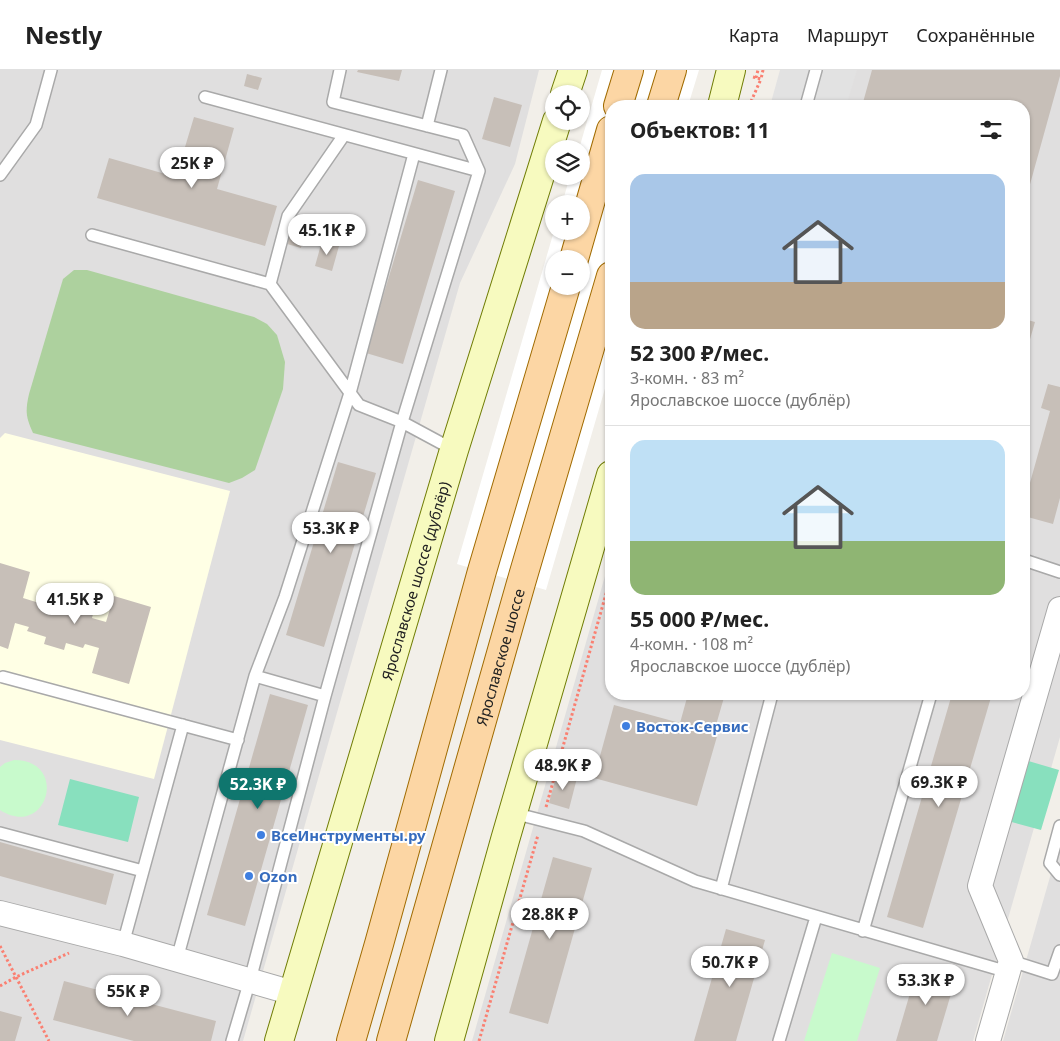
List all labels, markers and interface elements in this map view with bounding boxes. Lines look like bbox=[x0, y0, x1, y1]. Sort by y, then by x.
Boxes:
text: Nestly bbox=[25, 18, 102, 51]
text: Карта bbox=[729, 23, 779, 47]
text: Маршрут bbox=[807, 23, 888, 47]
text: Сохранённые bbox=[916, 23, 1035, 47]
map controls bbox=[545, 85, 590, 295]
button: locate bbox=[545, 85, 590, 130]
text: Объектов: 11 bbox=[630, 116, 770, 144]
icon: filters bbox=[977, 116, 1005, 144]
button: layers bbox=[545, 140, 590, 185]
pin: 25K ₽ bbox=[157, 146, 227, 189]
text: 25K ₽ bbox=[171, 152, 213, 174]
button: + bbox=[545, 195, 590, 240]
icon: home bbox=[773, 207, 863, 297]
pin: 45.1K ₽ bbox=[281, 214, 373, 256]
text: 45.1K ₽ bbox=[299, 219, 355, 241]
button: − bbox=[545, 250, 590, 295]
text: 52 300 ₽/мес. bbox=[630, 339, 769, 367]
text: 3-комн. · 83 m² bbox=[630, 367, 744, 389]
text: Ярославское шоссе (дублёр) bbox=[630, 389, 850, 411]
icon: home bbox=[773, 472, 863, 562]
street label: Ярославское шоссе (дублёр) bbox=[376, 479, 454, 683]
pin: 53.3K ₽ bbox=[285, 512, 377, 554]
text: 53.3K ₽ bbox=[303, 517, 359, 539]
pin: 41.5K ₽ bbox=[29, 582, 121, 625]
street label: Ярославское шоссе bbox=[471, 586, 529, 728]
text: 41.5K ₽ bbox=[47, 588, 103, 610]
text: 55 000 ₽/мес. bbox=[630, 605, 769, 633]
text: 4-комн. · 108 m² bbox=[630, 633, 753, 655]
text: Ярославское шоссе (дублёр) bbox=[630, 655, 850, 677]
place label: Восток-Сервис bbox=[636, 716, 749, 736]
marker: Восток-Сервис bbox=[620, 720, 632, 732]
pin: 48.9K ₽ bbox=[517, 748, 609, 791]
text: 48.9K ₽ bbox=[535, 754, 591, 776]
pin: 69.3K ₽ bbox=[893, 766, 985, 808]
pin: 52.3K ₽ bbox=[212, 768, 304, 810]
text: 69.3K ₽ bbox=[911, 771, 967, 793]
text: 52.3K ₽ bbox=[230, 773, 286, 795]
place label: ВсеИнструменты.ру bbox=[271, 825, 426, 845]
marker: ВсеИнструменты.ру bbox=[255, 829, 267, 841]
place label: Ozon bbox=[259, 866, 297, 886]
marker: Ozon bbox=[243, 870, 255, 882]
pin: 28.8K ₽ bbox=[504, 898, 596, 940]
text: 28.8K ₽ bbox=[522, 903, 578, 925]
pin: 50.7K ₽ bbox=[684, 946, 776, 988]
text: 50.7K ₽ bbox=[702, 951, 758, 973]
pin: 53.3K ₽ bbox=[880, 964, 972, 1006]
text: 53.3K ₽ bbox=[898, 969, 954, 991]
pin: 55K ₽ bbox=[93, 974, 163, 1017]
text: 55K ₽ bbox=[107, 980, 149, 1002]

